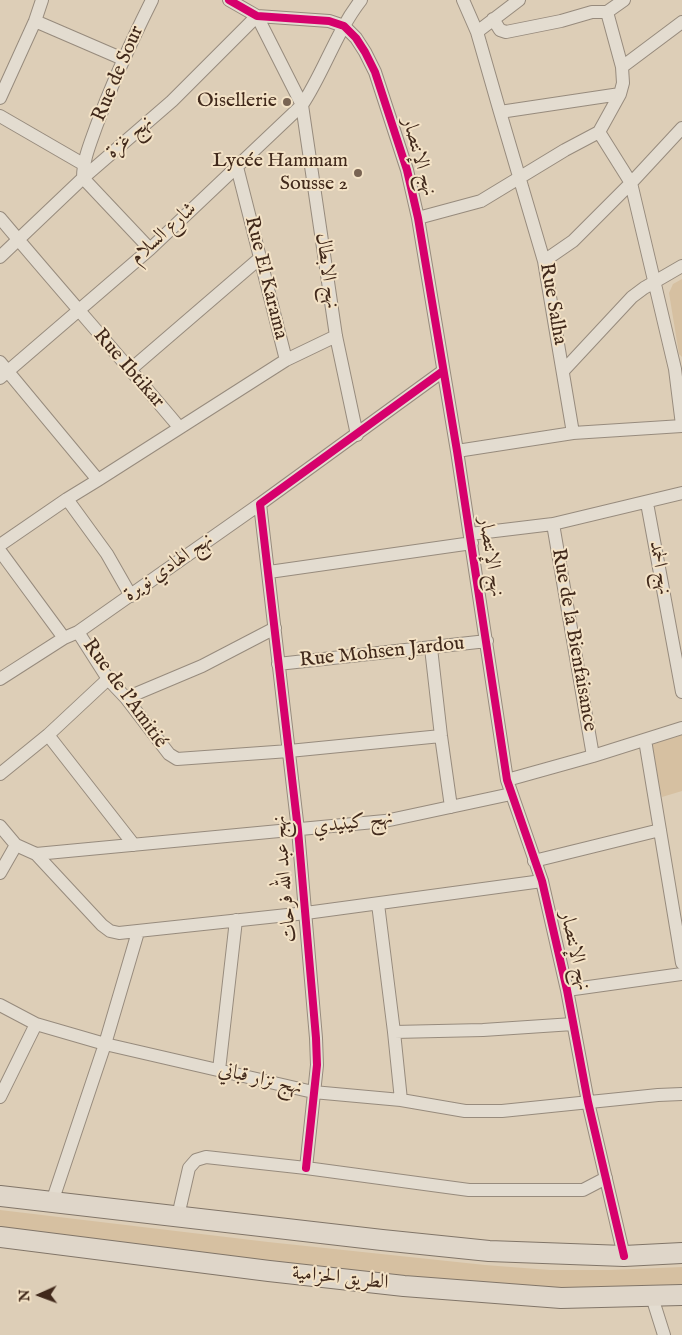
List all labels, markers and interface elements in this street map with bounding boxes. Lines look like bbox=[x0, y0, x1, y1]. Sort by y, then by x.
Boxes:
street label: Rue de Sour bbox=[88, 22, 150, 126]
place label: Oisellerie bbox=[197, 90, 277, 114]
marker: Oisellerie bbox=[281, 96, 293, 108]
street label: نهج غزة bbox=[102, 111, 158, 165]
street label: نهج الإنتصار bbox=[395, 115, 441, 199]
place label: Lycée Hammam Sousse 2 bbox=[212, 150, 348, 197]
marker: Lycée Hammam Sousse 2 bbox=[352, 167, 364, 179]
street label: شارع السلام bbox=[126, 198, 202, 270]
street label: Rue El Karama bbox=[238, 214, 292, 342]
street label: نهج الابطال bbox=[309, 231, 343, 311]
street label: Rue Salha bbox=[533, 261, 571, 347]
street label: Rue Ibtikar bbox=[87, 324, 169, 414]
street label: نهج الإنتصار bbox=[472, 515, 508, 599]
street label: نهج الهادي نويرة bbox=[120, 528, 218, 608]
street label: نهج الحمد bbox=[642, 539, 676, 597]
street label: Rue de la Bienfaisance bbox=[545, 547, 601, 733]
street label: Rue Mohsen Jardou bbox=[298, 632, 466, 674]
street label: Rue de l'Amitié bbox=[76, 635, 172, 753]
street label: نهج كينيدي bbox=[312, 807, 394, 841]
street label: نهج عبد الله فرحات bbox=[268, 814, 304, 944]
street label: نهج الإنتصار bbox=[553, 909, 595, 993]
street label: نهج نزار قباني bbox=[216, 1059, 304, 1101]
street label: الطريق الحزامية bbox=[291, 1262, 389, 1296]
north arrow bbox=[15, 1270, 65, 1320]
text: N bbox=[16, 1289, 34, 1302]

